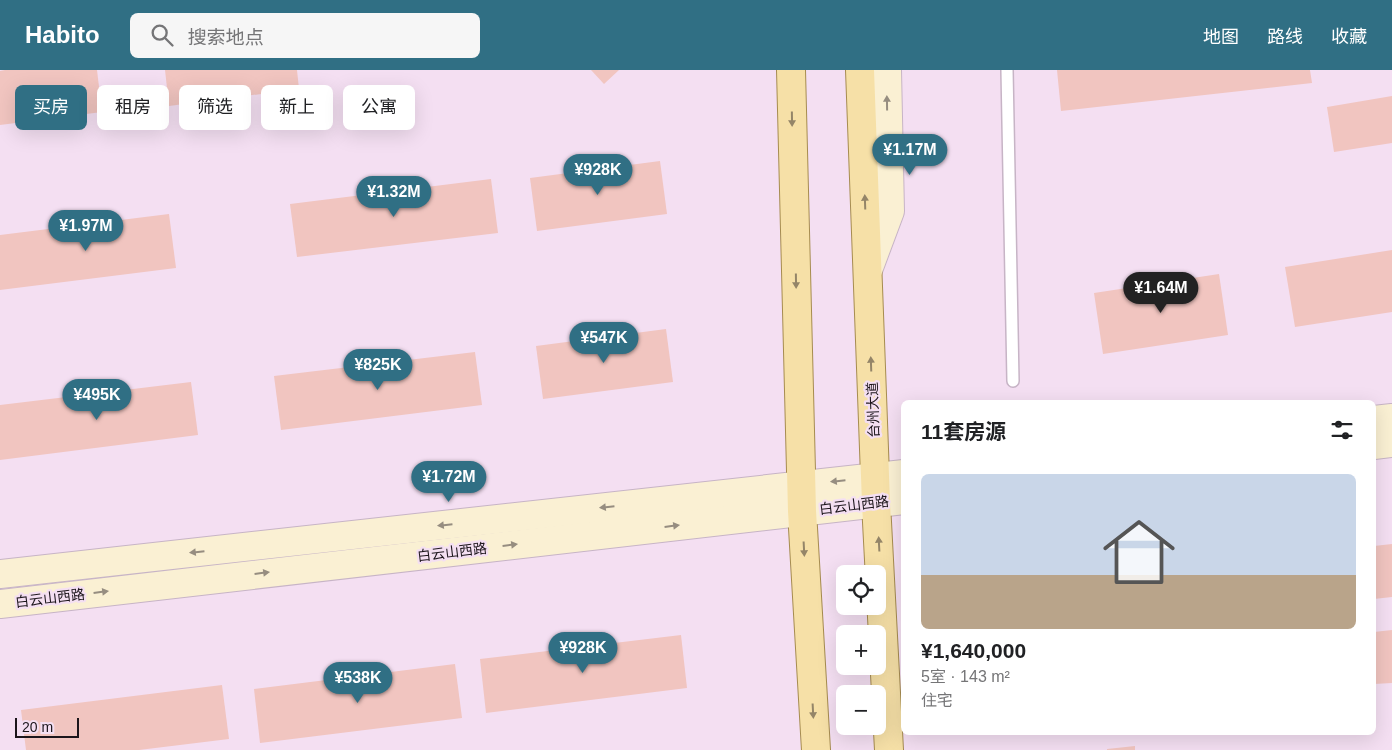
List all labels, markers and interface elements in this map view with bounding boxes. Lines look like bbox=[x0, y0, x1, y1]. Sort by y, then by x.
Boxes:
search box bbox=[130, 13, 480, 58]
text: Habito bbox=[25, 21, 100, 48]
icon: search bbox=[148, 21, 176, 49]
text: 搜索地点 bbox=[188, 27, 264, 48]
text: 地图 bbox=[1203, 27, 1239, 47]
text: 路线 bbox=[1267, 27, 1303, 47]
text: 收藏 bbox=[1331, 27, 1367, 47]
chip: 买房 bbox=[15, 85, 87, 130]
chip: 租房 bbox=[97, 85, 169, 130]
chip: 筛选 bbox=[179, 85, 251, 130]
chip: 新上 bbox=[261, 85, 333, 130]
chip: 公寓 bbox=[343, 85, 415, 130]
one-way arrow bbox=[883, 95, 891, 111]
one-way arrow bbox=[789, 111, 797, 127]
pin: ¥1.17M bbox=[869, 134, 951, 176]
text: ¥1.17M bbox=[883, 141, 937, 158]
pin: ¥928K bbox=[563, 154, 633, 196]
text: ¥928K bbox=[574, 161, 622, 178]
pin: ¥1.32M bbox=[353, 176, 435, 218]
text: ¥1.32M bbox=[367, 183, 421, 200]
one-way arrow bbox=[861, 194, 869, 210]
pin: ¥1.97M bbox=[45, 210, 127, 252]
text: ¥1.97M bbox=[59, 217, 113, 234]
pin: ¥1.64M bbox=[1120, 272, 1202, 314]
one-way arrow bbox=[793, 273, 801, 289]
text: ¥1.64M bbox=[1134, 279, 1188, 296]
pin: ¥547K bbox=[569, 322, 639, 364]
text: ¥547K bbox=[580, 329, 628, 346]
pin: ¥825K bbox=[343, 348, 413, 391]
text: ¥825K bbox=[354, 356, 402, 373]
one-way arrow bbox=[867, 356, 875, 372]
pin: ¥495K bbox=[62, 378, 132, 421]
street label: 台州大道 bbox=[864, 382, 882, 438]
text: ¥495K bbox=[73, 386, 121, 403]
icon: filters bbox=[1328, 416, 1356, 444]
text: 11套房源 bbox=[921, 420, 1006, 443]
pin: ¥1.72M bbox=[408, 460, 490, 503]
text: ¥1.72M bbox=[422, 468, 476, 485]
one-way arrow bbox=[830, 478, 846, 486]
street label: 白云山西路 bbox=[818, 493, 890, 517]
one-way arrow bbox=[598, 503, 614, 511]
icon: home bbox=[1094, 507, 1184, 597]
one-way arrow bbox=[437, 521, 453, 529]
one-way arrow bbox=[664, 522, 680, 530]
one-way arrow bbox=[874, 536, 882, 552]
street label: 白云山西路 bbox=[416, 540, 488, 564]
one-way arrow bbox=[503, 541, 519, 549]
one-way arrow bbox=[800, 541, 808, 557]
one-way arrow bbox=[188, 548, 204, 556]
map controls bbox=[836, 565, 886, 735]
button: locate bbox=[836, 565, 886, 615]
one-way arrow bbox=[254, 569, 270, 577]
street label: 白云山西路 bbox=[14, 586, 86, 610]
one-way arrow bbox=[93, 588, 109, 596]
button: + bbox=[836, 625, 886, 675]
pin: ¥928K bbox=[548, 632, 618, 674]
text: ¥928K bbox=[559, 639, 607, 656]
text: ¥1,640,000 bbox=[921, 639, 1026, 662]
pin: ¥538K bbox=[323, 662, 393, 704]
text: 5室 · 143 m² bbox=[921, 668, 1010, 685]
text: ¥538K bbox=[334, 669, 382, 686]
button: − bbox=[836, 685, 886, 735]
text: 住宅 bbox=[921, 692, 953, 709]
one-way arrow bbox=[810, 703, 818, 719]
scale bar bbox=[15, 715, 79, 738]
text: 20 m bbox=[22, 719, 53, 735]

